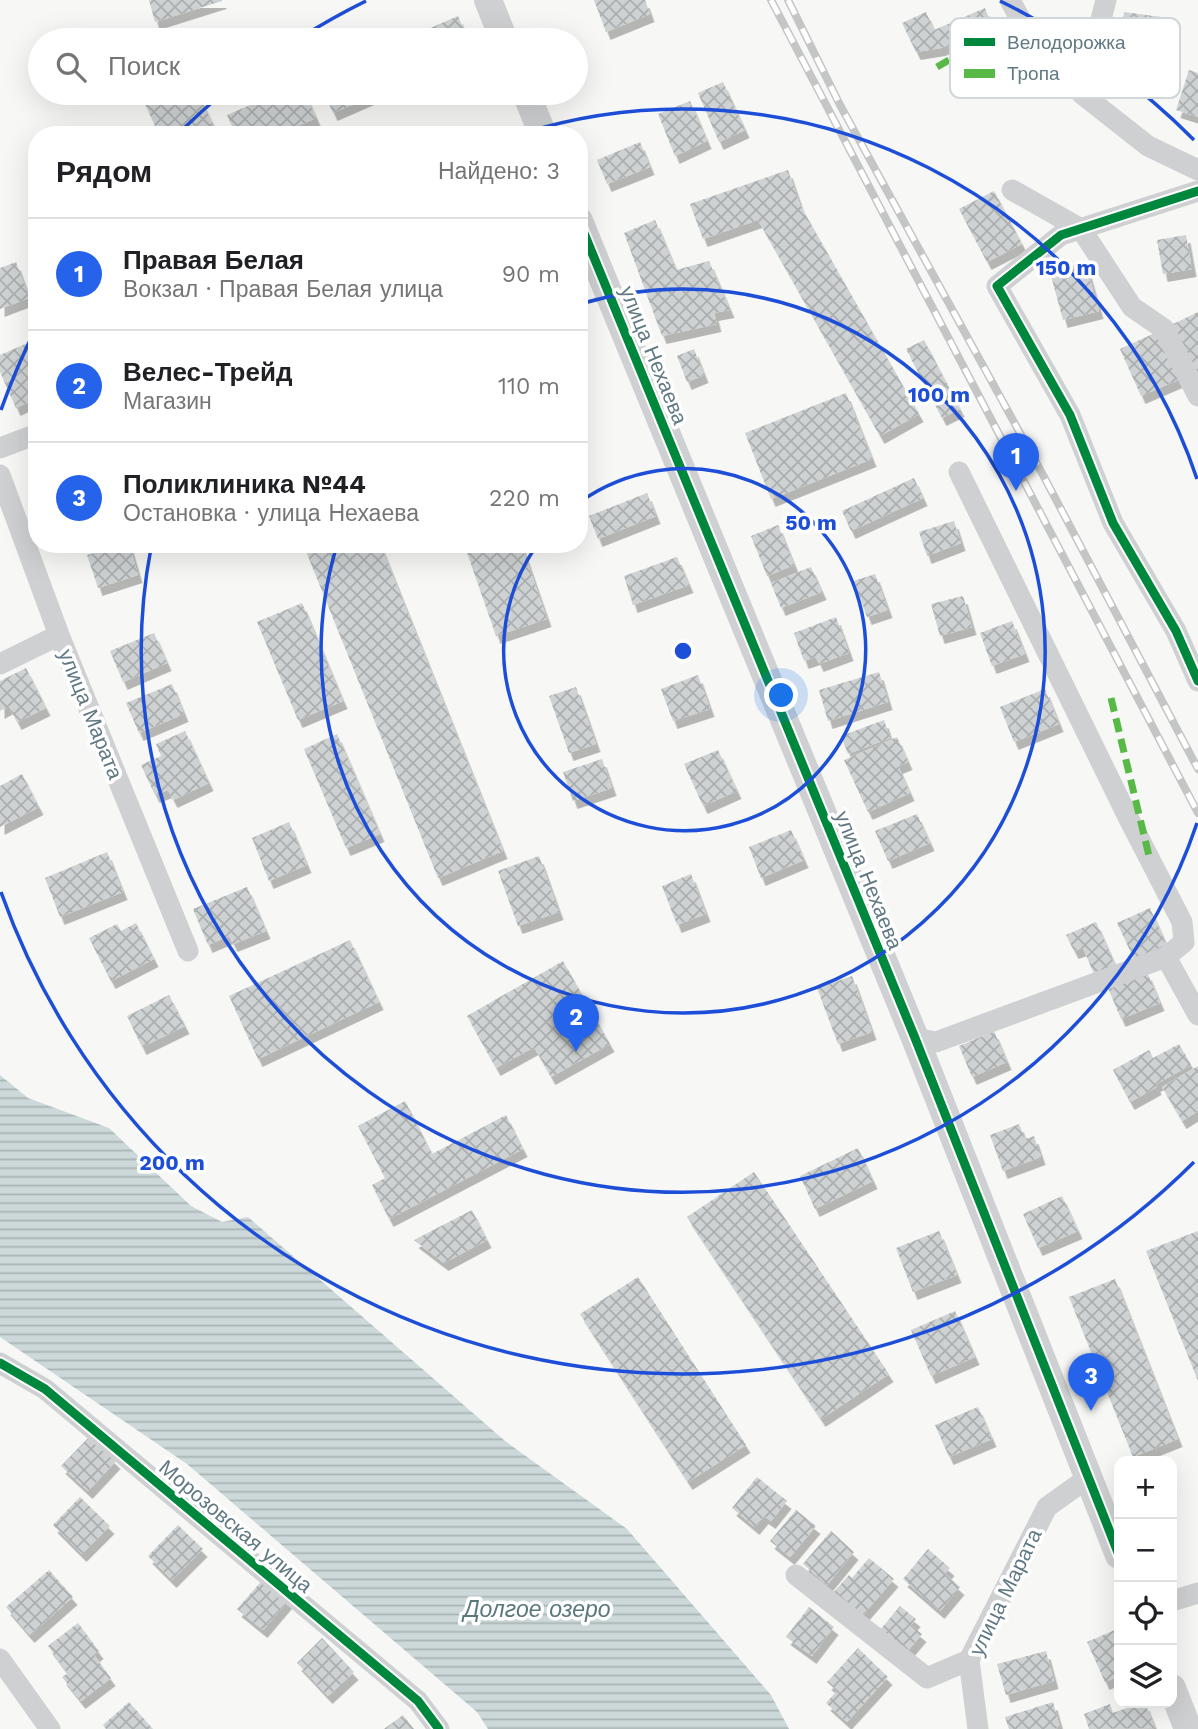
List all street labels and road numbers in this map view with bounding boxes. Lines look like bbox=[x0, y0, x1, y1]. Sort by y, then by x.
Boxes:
street label: улица Нехаева bbox=[615, 282, 693, 428]
street label: улица Марата bbox=[54, 645, 129, 783]
street label: улица Нехаева bbox=[830, 807, 908, 953]
street label: Морозовская улица bbox=[154, 1455, 318, 1598]
street label: улица Марата bbox=[963, 1524, 1047, 1660]

